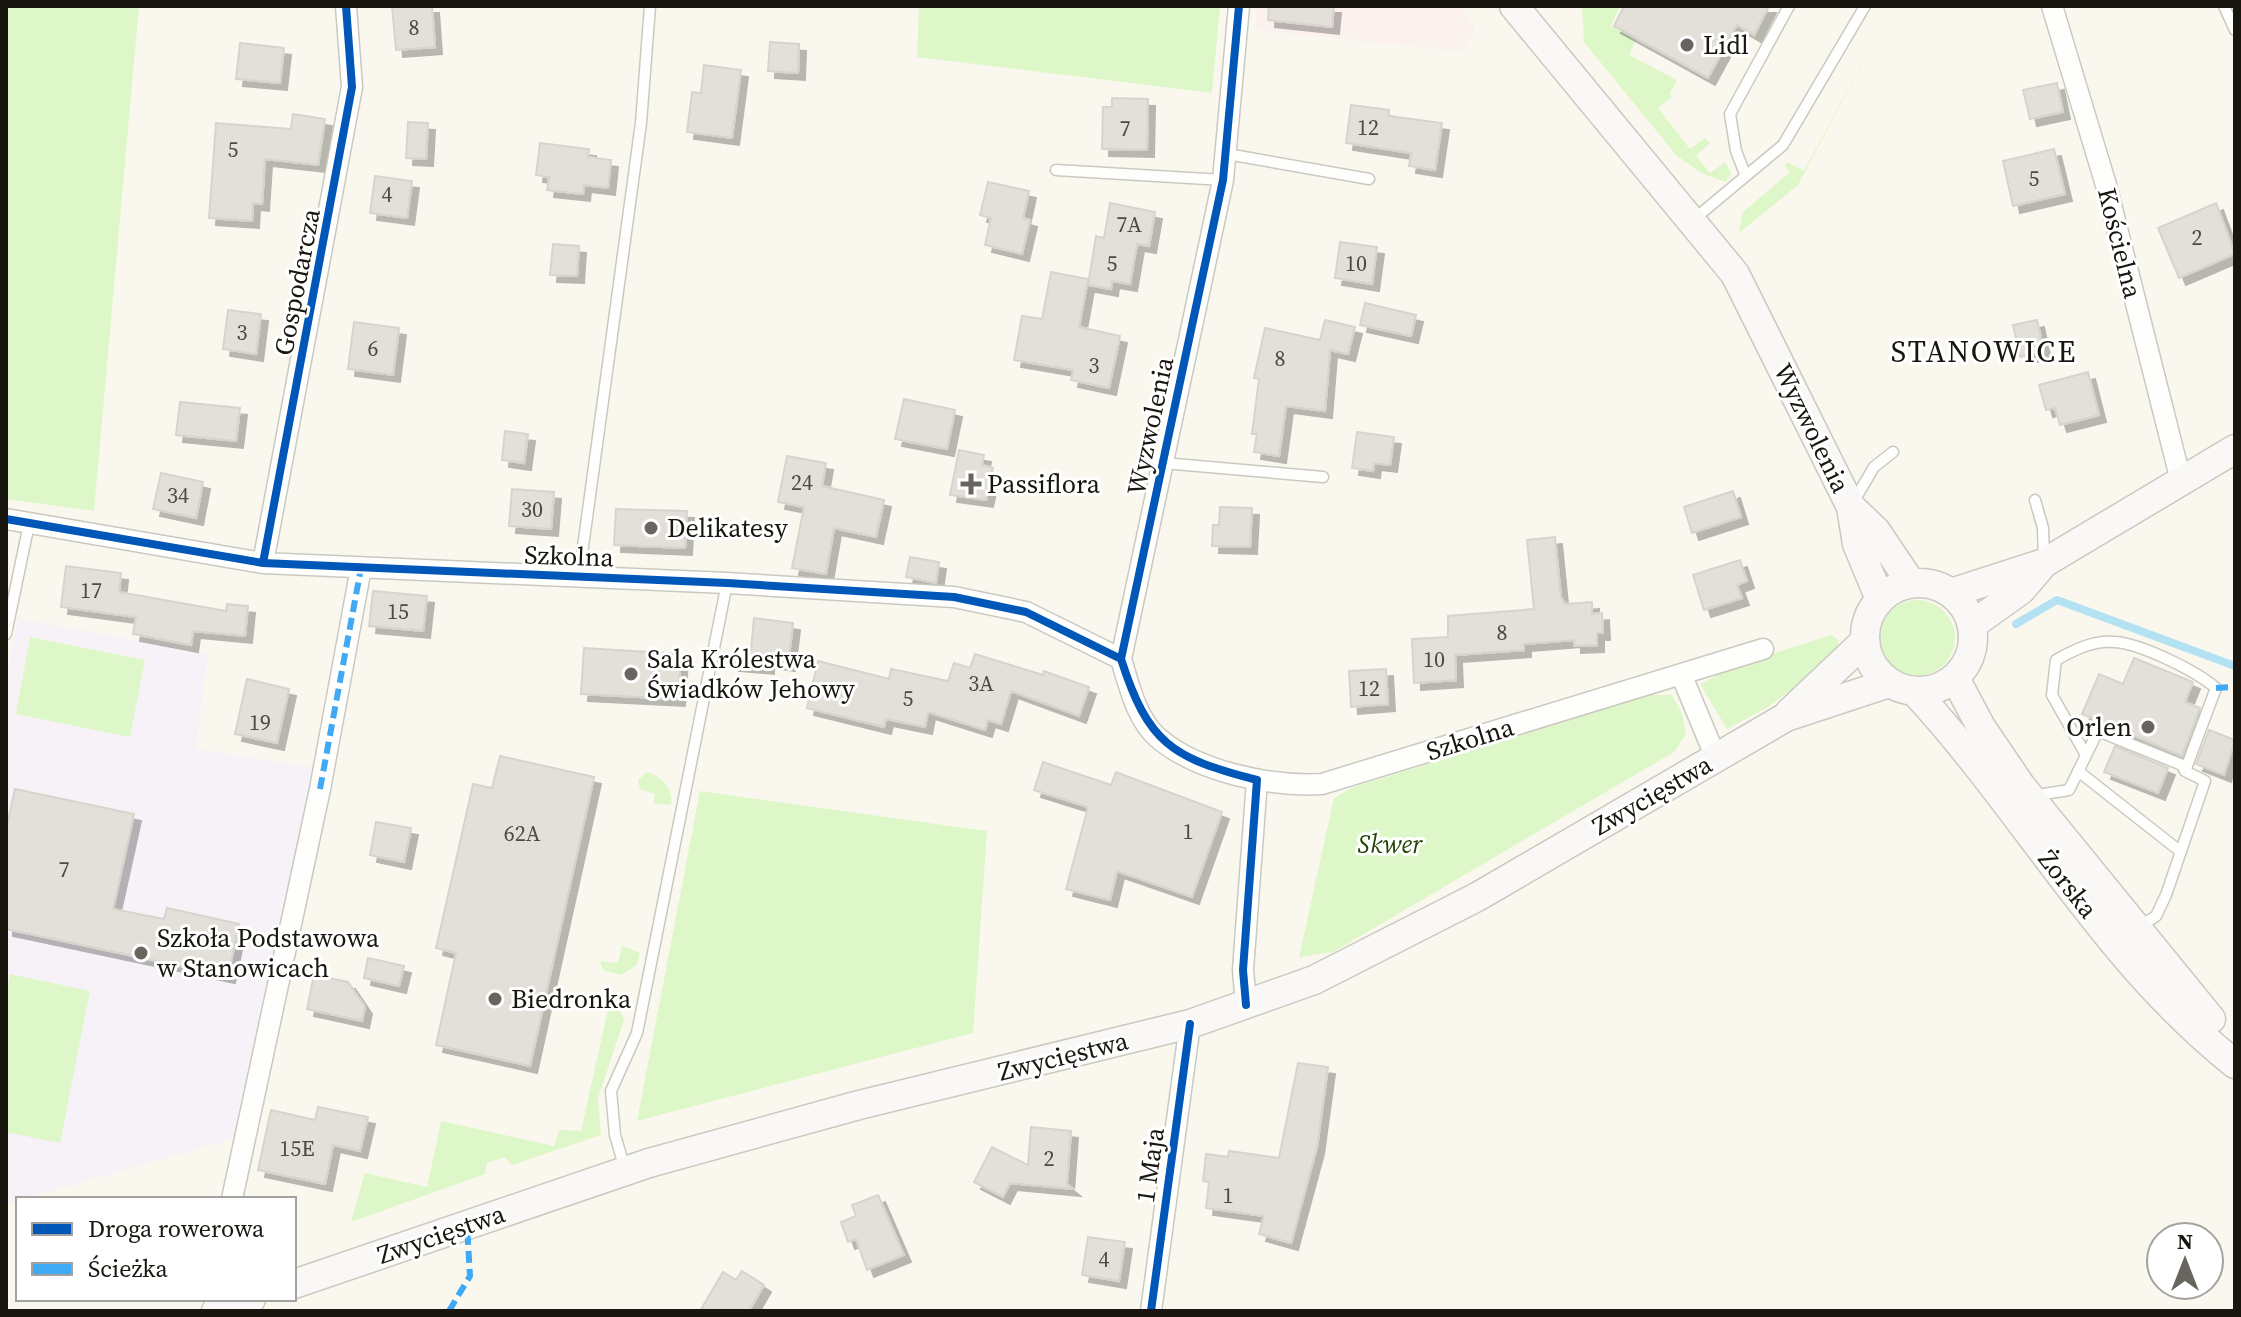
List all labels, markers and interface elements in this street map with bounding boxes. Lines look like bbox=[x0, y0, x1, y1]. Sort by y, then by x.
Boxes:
house number: 8 bbox=[408, 12, 420, 42]
place label: Lidl bbox=[1703, 27, 1749, 63]
marker: Lidl bbox=[1678, 36, 1696, 54]
house number: 12 bbox=[1357, 112, 1379, 142]
house number: 7 bbox=[1119, 113, 1131, 143]
house number: 5 bbox=[227, 134, 239, 164]
house number: 5 bbox=[2028, 163, 2040, 193]
house number: 4 bbox=[381, 179, 393, 209]
street label: Kościelna bbox=[2089, 184, 2151, 303]
street label: Gospodarcza bbox=[265, 205, 329, 358]
house number: 7A bbox=[1116, 209, 1142, 239]
house number: 2 bbox=[2191, 222, 2203, 252]
house number: 5 bbox=[1106, 248, 1118, 278]
house number: 10 bbox=[1345, 248, 1367, 278]
house number: 3 bbox=[236, 317, 248, 347]
district label: STANOWICE bbox=[1891, 331, 2077, 372]
house number: 6 bbox=[367, 333, 379, 363]
house number: 8 bbox=[1274, 343, 1286, 373]
house number: 3 bbox=[1088, 350, 1100, 380]
street label: Wyzwolenia bbox=[1118, 353, 1182, 498]
street label: Wyzwolenia bbox=[1765, 357, 1859, 500]
place label: Passiflora bbox=[987, 466, 1101, 502]
house number: 24 bbox=[791, 467, 813, 497]
marker: Passiflora bbox=[962, 475, 980, 493]
house number: 34 bbox=[167, 480, 189, 510]
house number: 30 bbox=[521, 494, 543, 524]
place label: Delikatesy bbox=[667, 510, 788, 546]
marker: Delikatesy bbox=[642, 519, 660, 537]
street label: Szkolna bbox=[524, 536, 615, 576]
house number: 17 bbox=[80, 575, 102, 605]
house number: 15 bbox=[387, 596, 409, 626]
house number: 8 bbox=[1496, 617, 1508, 647]
place label: Sala Królestwa Świadków Jehowy bbox=[647, 641, 855, 707]
house number: 10 bbox=[1423, 644, 1445, 674]
marker: Sala Królestwa Świadków Jehowy bbox=[622, 665, 640, 683]
house number: 3A bbox=[968, 668, 994, 698]
house number: 12 bbox=[1358, 673, 1380, 703]
house number: 5 bbox=[902, 683, 914, 713]
house number: 19 bbox=[249, 707, 271, 737]
street label: Szkolna bbox=[1422, 708, 1519, 769]
place label: Orlen bbox=[2066, 709, 2132, 745]
marker: Orlen bbox=[2139, 718, 2157, 736]
street label: Zwycięstwa bbox=[1585, 746, 1719, 844]
house number: 1 bbox=[1182, 816, 1194, 846]
house number: 62A bbox=[504, 818, 541, 848]
park label: Skwer bbox=[1358, 826, 1423, 862]
street label: Żorska bbox=[2030, 842, 2107, 926]
house number: 7 bbox=[58, 854, 70, 884]
place label: Szkoła Podstawowa w Stanowicach bbox=[157, 920, 380, 986]
marker: Szkoła Podstawowa w Stanowicach bbox=[132, 944, 150, 962]
place label: Biedronka bbox=[511, 981, 632, 1017]
marker: Biedronka bbox=[486, 990, 504, 1008]
street label: Zwycięstwa bbox=[994, 1022, 1133, 1090]
street label: 1 Maja bbox=[1127, 1124, 1173, 1205]
house number: 15E bbox=[279, 1133, 315, 1163]
house number: 2 bbox=[1043, 1143, 1055, 1173]
house number: 1 bbox=[1222, 1180, 1234, 1210]
street label: Zwycięstwa bbox=[372, 1195, 510, 1273]
legend bbox=[16, 1197, 296, 1301]
text: Droga rowerowa bbox=[88, 1212, 265, 1245]
north arrow bbox=[2145, 1221, 2225, 1301]
text: N bbox=[2177, 1226, 2193, 1256]
house number: 4 bbox=[1098, 1244, 1110, 1274]
text: Ścieżka bbox=[88, 1252, 168, 1285]

